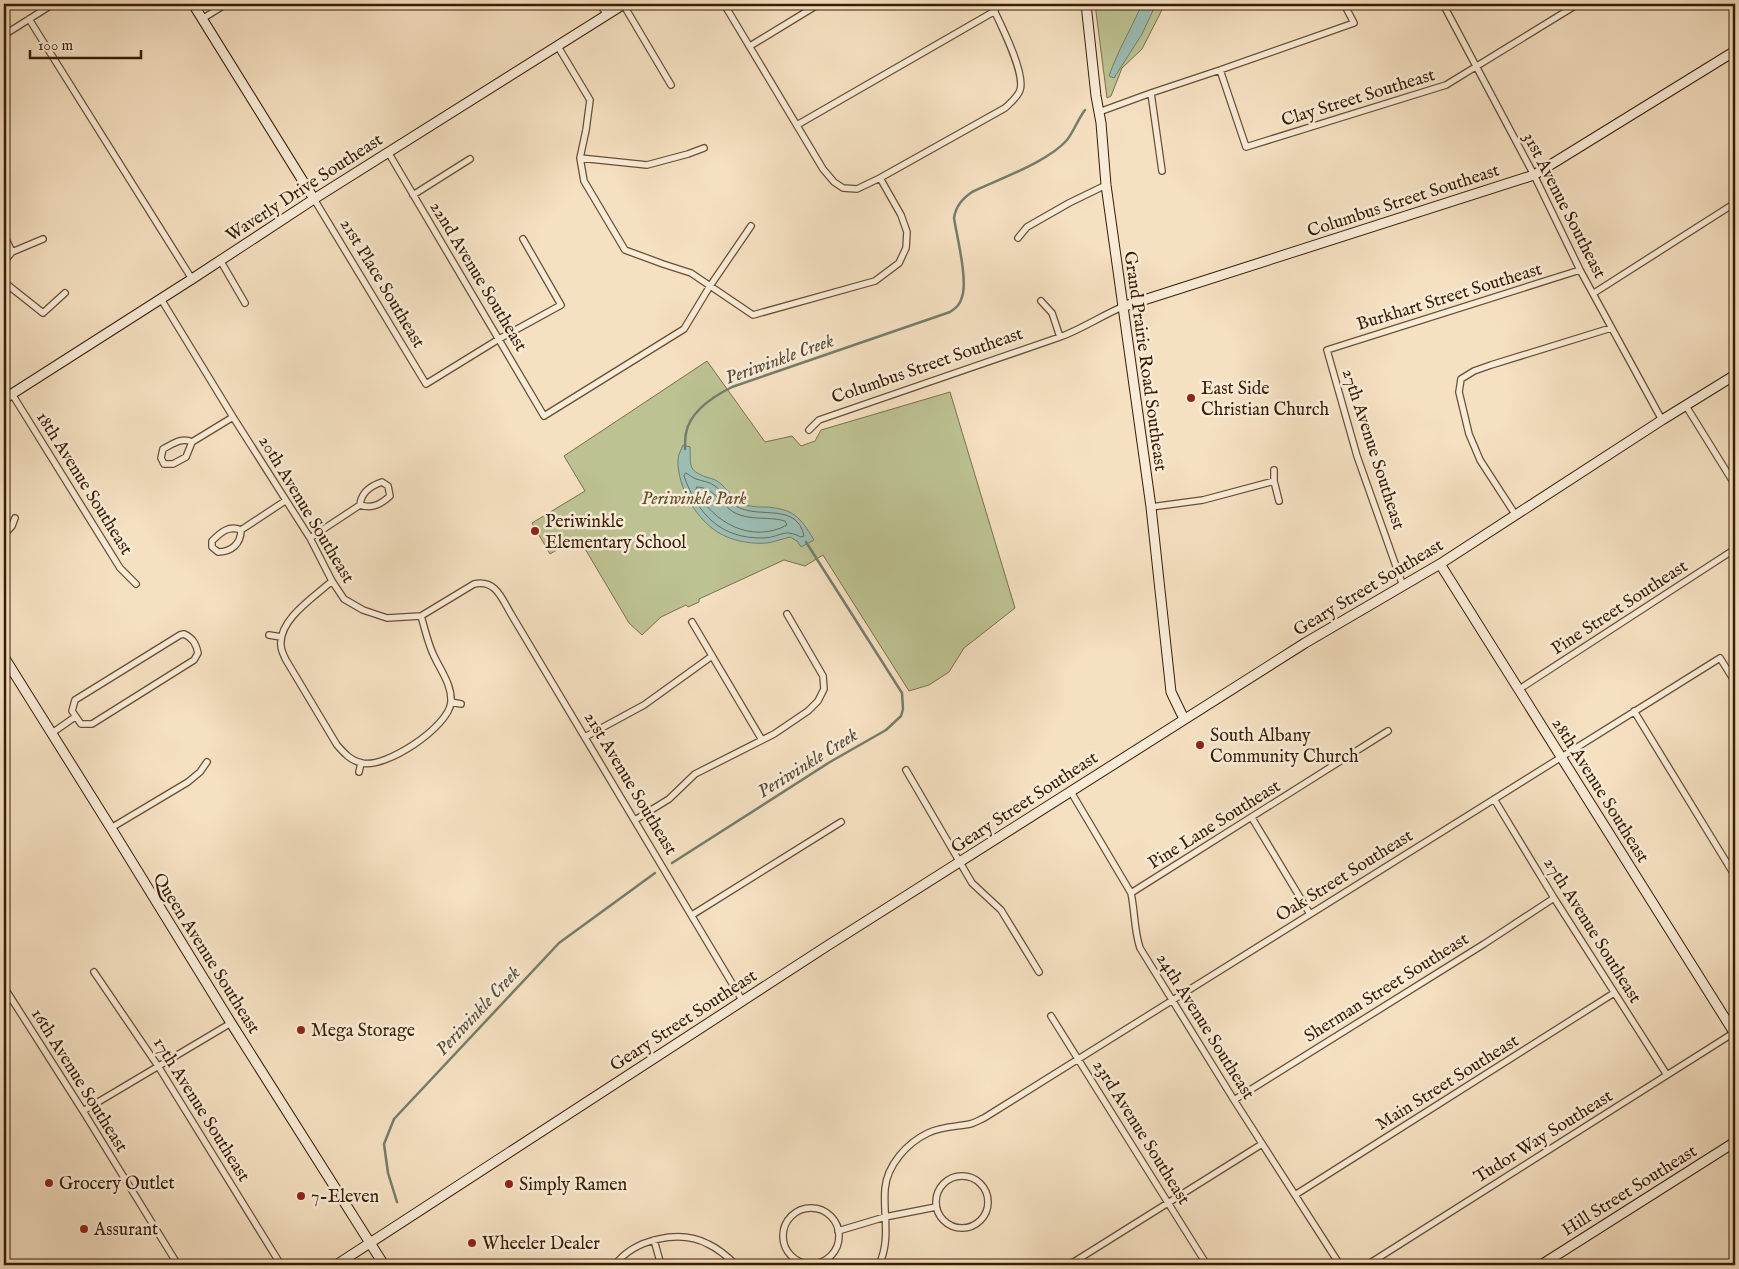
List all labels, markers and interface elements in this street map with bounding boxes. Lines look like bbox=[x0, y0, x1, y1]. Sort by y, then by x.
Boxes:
scale bar bbox=[30, 28, 141, 60]
text: 100 m bbox=[38, 36, 74, 55]
street label: Clay Street Southeast bbox=[1279, 64, 1438, 133]
street label: Waverly Drive Southeast bbox=[222, 129, 387, 248]
street label: 31st Avenue Southeast bbox=[1517, 129, 1611, 283]
street label: Columbus Street Southeast bbox=[1304, 159, 1502, 243]
street label: 22nd Avenue Southeast bbox=[424, 197, 532, 356]
street label: 21st Place Southeast bbox=[334, 215, 429, 353]
street label: Grand Prairie Road Southeast bbox=[1118, 250, 1171, 473]
street label: Burkhart Street Southeast bbox=[1354, 258, 1545, 337]
street label: Columbus Street Southeast bbox=[829, 323, 1026, 410]
water label: Periwinkle Creek bbox=[722, 329, 838, 391]
street label: 27th Avenue Southeast bbox=[1336, 366, 1409, 533]
place label: East Side Christian Church bbox=[1201, 378, 1329, 422]
marker: East Side Christian Church bbox=[1185, 392, 1197, 404]
street label: 18th Avenue Southeast bbox=[30, 408, 137, 560]
street label: 20th Avenue Southeast bbox=[253, 432, 359, 588]
park label: Periwinkle Park bbox=[641, 488, 747, 511]
place label: Periwinkle Elementary School bbox=[545, 511, 686, 555]
marker: Periwinkle Elementary School bbox=[529, 525, 541, 537]
street label: Geary Street Southeast bbox=[1290, 534, 1448, 642]
street label: Pine Street Southeast bbox=[1547, 556, 1692, 661]
street label: 21st Avenue Southeast bbox=[578, 708, 682, 860]
street label: 28th Avenue Southeast bbox=[1546, 714, 1654, 868]
water label: Periwinkle Creek bbox=[753, 723, 863, 804]
place label: South Albany Community Church bbox=[1210, 725, 1359, 769]
marker: South Albany Community Church bbox=[1194, 739, 1206, 751]
street label: Geary Street Southeast bbox=[947, 747, 1103, 859]
street label: Pine Lane Southeast bbox=[1144, 775, 1285, 875]
street label: Oak Street Southeast bbox=[1272, 825, 1418, 928]
street label: 27th Avenue Southeast bbox=[1538, 854, 1646, 1008]
street label: Queen Avenue Southeast bbox=[147, 869, 265, 1039]
street label: Sherman Street Southeast bbox=[1300, 928, 1473, 1048]
street label: 24th Avenue Southeast bbox=[1150, 949, 1259, 1104]
water label: Periwinkle Creek bbox=[431, 961, 526, 1061]
street label: Geary Street Southeast bbox=[606, 965, 762, 1077]
street label: 16th Avenue Southeast bbox=[25, 1005, 132, 1157]
place label: Mega Storage bbox=[311, 1020, 415, 1043]
marker: Mega Storage bbox=[295, 1024, 307, 1036]
street label: Main Street Southeast bbox=[1372, 1030, 1523, 1137]
street label: 17th Avenue Southeast bbox=[147, 1033, 255, 1186]
street label: 23rd Avenue Southeast bbox=[1087, 1056, 1195, 1210]
street label: Tudor Way Southeast bbox=[1470, 1085, 1618, 1189]
street label: Hill Street Southeast bbox=[1558, 1140, 1702, 1242]
place label: Grocery Outlet bbox=[59, 1173, 175, 1196]
place label: Simply Ramen bbox=[519, 1174, 628, 1197]
marker: Grocery Outlet bbox=[43, 1177, 55, 1189]
marker: Simply Ramen bbox=[503, 1178, 515, 1190]
place label: 7-Eleven bbox=[311, 1186, 380, 1209]
marker: 7-Eleven bbox=[295, 1190, 307, 1202]
place label: Assurant bbox=[93, 1219, 158, 1242]
marker: Assurant bbox=[78, 1223, 90, 1235]
place label: Wheeler Dealer bbox=[482, 1233, 600, 1256]
marker: Wheeler Dealer bbox=[466, 1237, 478, 1249]

